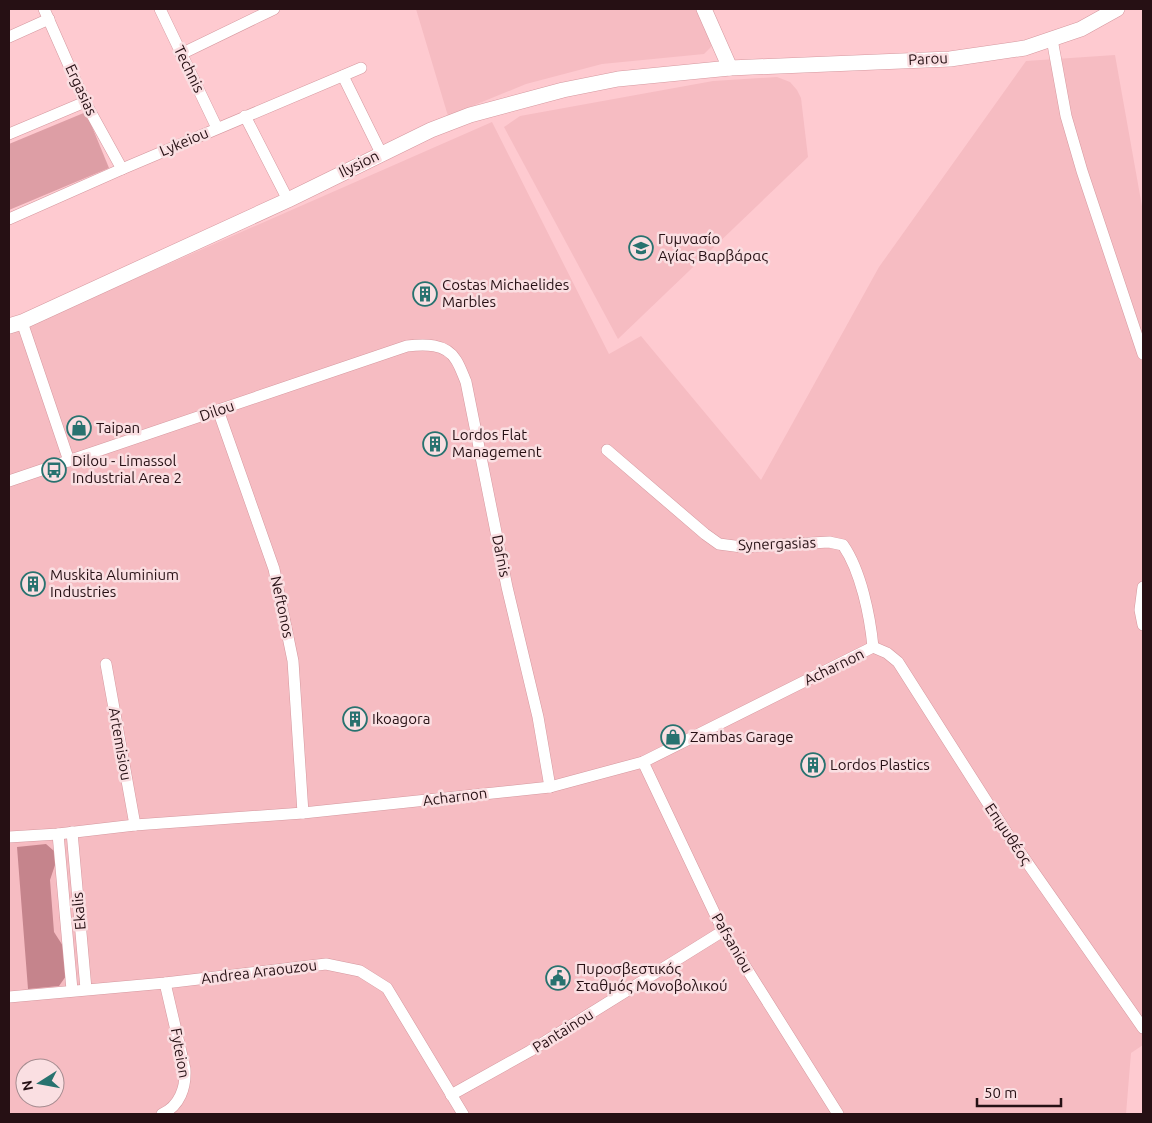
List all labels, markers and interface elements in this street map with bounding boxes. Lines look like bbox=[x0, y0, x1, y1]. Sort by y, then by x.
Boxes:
street label: Technis bbox=[171, 43, 208, 95]
street label: Parou bbox=[908, 49, 948, 68]
street label: Ergasias bbox=[62, 61, 101, 118]
street label: Lykeiou bbox=[157, 124, 211, 159]
street label: Ilysion bbox=[336, 147, 382, 181]
place label: Γυμνασίο Αγίας Βαρβάρας bbox=[658, 230, 768, 264]
school or university icon: Γυμνασίο Αγίας Βαρβάρας bbox=[628, 235, 654, 261]
place label: Costas Michaelides Marbles bbox=[442, 276, 569, 310]
building icon: Costas Michaelides Marbles bbox=[412, 281, 438, 307]
street label: Dilou bbox=[197, 397, 236, 424]
shop icon: Taipan bbox=[66, 415, 92, 441]
place label: Taipan bbox=[96, 419, 140, 436]
place label: Lordos Flat Management bbox=[452, 426, 542, 460]
building icon: Lordos Flat Management bbox=[422, 431, 448, 457]
place label: Dilou - Limassol Industrial Area 2 bbox=[72, 452, 182, 486]
bus stop icon: Dilou - Limassol Industrial Area 2 bbox=[41, 457, 67, 483]
street label: Dafnis bbox=[489, 533, 514, 579]
street label: Synergasias bbox=[738, 534, 816, 553]
place label: Muskita Aluminium Industries bbox=[50, 566, 179, 600]
building icon: Muskita Aluminium Industries bbox=[20, 571, 46, 597]
street label: Neftonos bbox=[268, 574, 297, 640]
street label: Acharnon bbox=[801, 645, 867, 688]
street label: Artemisiou bbox=[106, 706, 135, 782]
building icon: Ikoagora bbox=[342, 706, 368, 732]
place label: Ikoagora bbox=[372, 710, 430, 727]
shop icon: Zambas Garage bbox=[660, 724, 686, 750]
place label: Zambas Garage bbox=[690, 728, 794, 745]
building icon: Lordos Plastics bbox=[800, 752, 826, 778]
place label: Lordos Plastics bbox=[830, 756, 930, 773]
street label: Acharnon bbox=[422, 784, 488, 809]
street label: Επιμυθέος bbox=[982, 800, 1035, 868]
street label: Ekalis bbox=[68, 891, 89, 931]
street label: Pafsaniou bbox=[709, 910, 756, 976]
street label: Andrea Araouzou bbox=[200, 956, 318, 987]
place label: Πυροσβεστικός Σταθμός Μονοβολικού bbox=[576, 960, 728, 994]
public building icon: Πυροσβεστικός Σταθμός Μονοβολικού bbox=[545, 965, 571, 991]
street label: Pantainou bbox=[529, 1005, 596, 1056]
street label: Fyteion bbox=[168, 1027, 193, 1079]
north arrow bbox=[15, 1058, 65, 1108]
scale bar bbox=[977, 1076, 1061, 1108]
text: N bbox=[18, 1079, 36, 1092]
text: 50 m bbox=[984, 1084, 1017, 1101]

